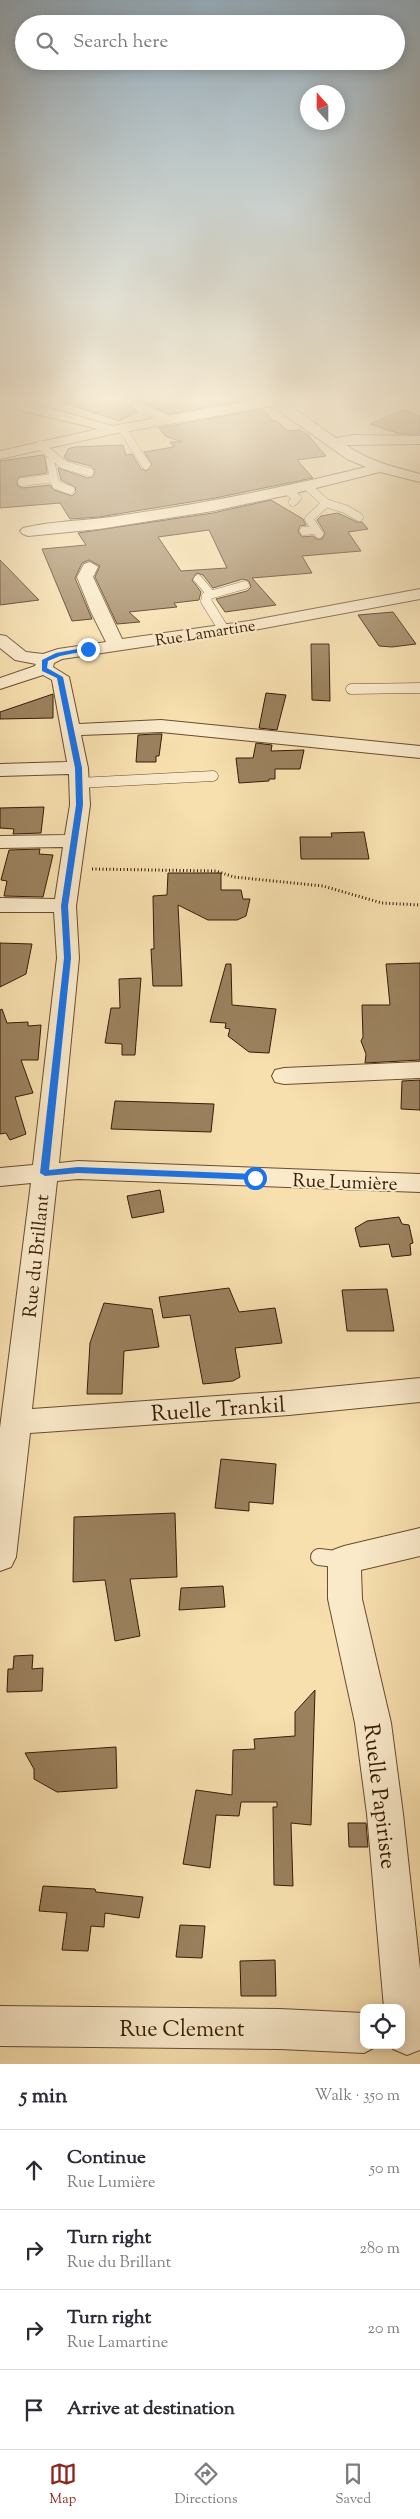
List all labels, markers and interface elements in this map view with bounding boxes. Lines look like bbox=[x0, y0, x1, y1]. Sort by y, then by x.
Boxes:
search box bbox=[15, 15, 405, 70]
icon: search bbox=[33, 29, 61, 57]
text: Search here bbox=[73, 29, 168, 56]
north arrow bbox=[300, 85, 345, 130]
street label: Rue Lamartine bbox=[154, 615, 257, 654]
route end bbox=[77, 638, 100, 661]
route start bbox=[244, 1167, 267, 1190]
street label: Rue Lumière bbox=[292, 1168, 398, 1199]
street label: Rue du Brillant bbox=[18, 1193, 57, 1319]
street label: Ruelle Trankil bbox=[150, 1390, 286, 1432]
street label: Ruelle Papiriste bbox=[353, 1722, 403, 1871]
map controls bbox=[360, 2004, 405, 2049]
button: locate bbox=[360, 2004, 405, 2049]
street label: Rue Clement bbox=[119, 2015, 245, 2047]
text: 5 min bbox=[20, 2082, 67, 2112]
text: Walk · 350 m bbox=[315, 2085, 400, 2108]
text: Continue bbox=[67, 2145, 146, 2172]
icon: ahead bbox=[20, 2156, 48, 2184]
text: 50 m bbox=[369, 2158, 400, 2181]
text: Rue Lumière bbox=[67, 2172, 156, 2195]
text: Turn right bbox=[67, 2225, 151, 2252]
icon: right bbox=[20, 2236, 48, 2264]
text: 280 m bbox=[359, 2238, 400, 2261]
text: Rue du Brillant bbox=[67, 2252, 171, 2275]
text: Turn right bbox=[67, 2305, 151, 2332]
icon: right bbox=[20, 2316, 48, 2344]
text: 20 m bbox=[367, 2318, 400, 2341]
text: Rue Lamartine bbox=[67, 2332, 168, 2355]
icon: arrive bbox=[20, 2396, 48, 2424]
text: Arrive at destination bbox=[67, 2396, 235, 2423]
tab: Map bbox=[49, 2460, 77, 2510]
tab: Directions bbox=[174, 2460, 238, 2510]
tab: Saved bbox=[335, 2460, 371, 2510]

